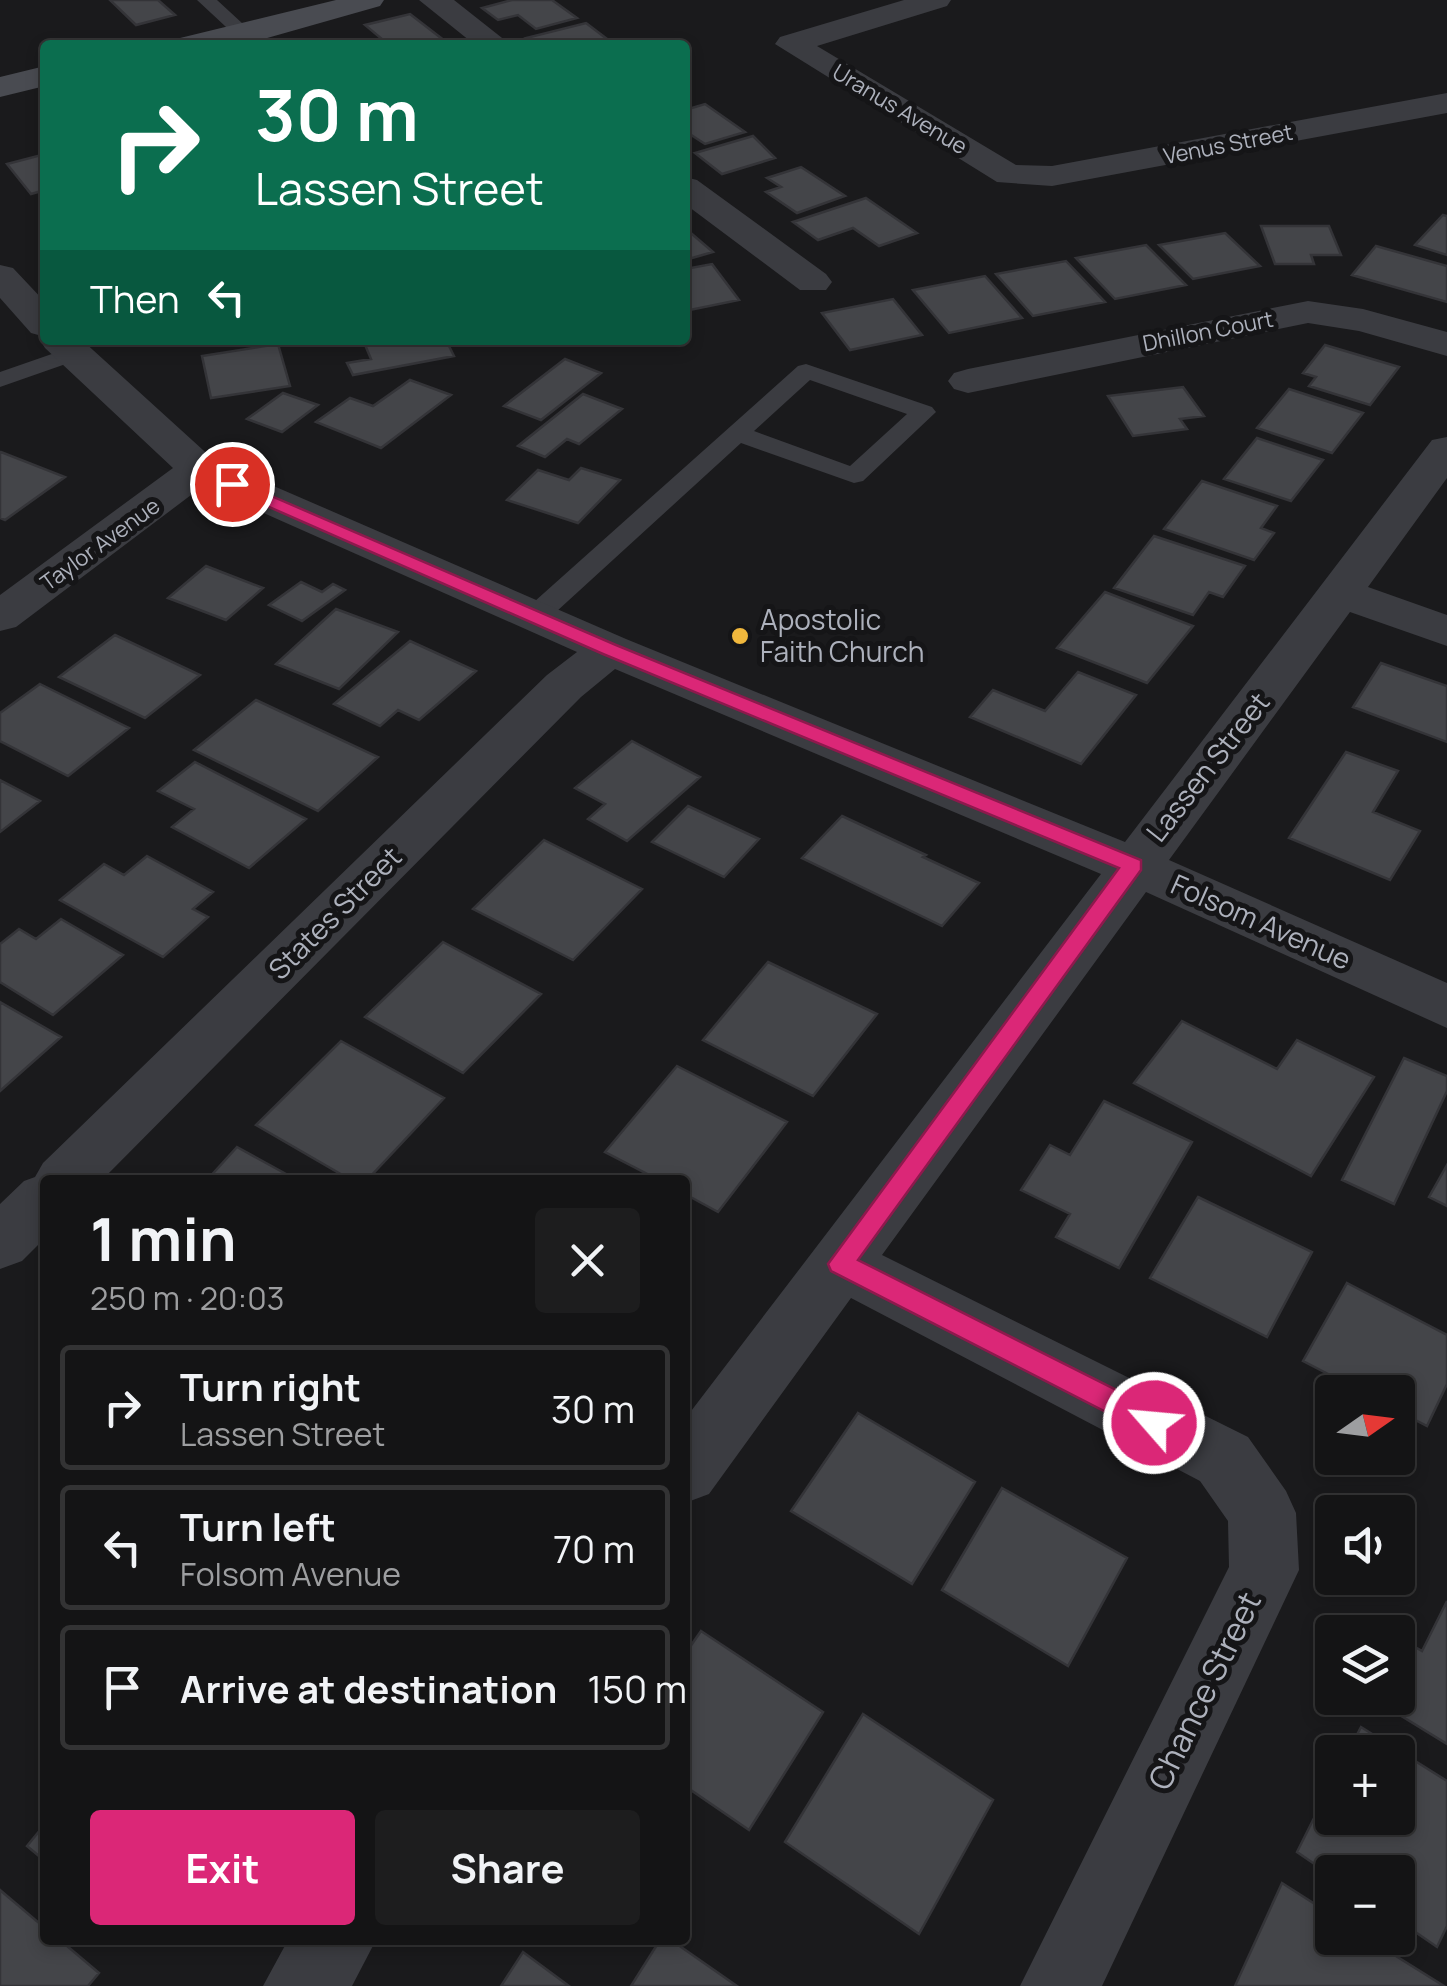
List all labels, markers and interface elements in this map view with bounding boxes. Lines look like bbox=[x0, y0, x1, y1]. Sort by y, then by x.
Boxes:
street label: Uranus Avenue bbox=[827, 57, 973, 161]
text: 30 m bbox=[255, 66, 419, 162]
icon: right bbox=[90, 80, 220, 210]
street label: Venus Street bbox=[1161, 117, 1295, 171]
text: Lassen Street bbox=[255, 157, 544, 219]
icon: left bbox=[199, 270, 254, 325]
text: Then bbox=[90, 272, 179, 324]
street label: Dhillon Court bbox=[1140, 304, 1276, 358]
pin bbox=[190, 442, 275, 527]
icon: arrive bbox=[205, 457, 260, 512]
street label: Taylor Avenue bbox=[34, 490, 166, 597]
place label: Apostolic Faith Church bbox=[760, 600, 924, 670]
marker: Apostolic Faith Church bbox=[729, 625, 751, 647]
street label: Lassen Street bbox=[1137, 684, 1277, 849]
street label: States Street bbox=[259, 837, 409, 987]
street label: Folsom Avenue bbox=[1165, 864, 1357, 978]
text: 1 min bbox=[90, 1197, 237, 1279]
button: close bbox=[535, 1208, 640, 1313]
text: 250 m · 20:03 bbox=[90, 1276, 284, 1320]
text: Turn right bbox=[180, 1360, 361, 1412]
position arrow bbox=[1102, 1371, 1206, 1475]
north arrow bbox=[1315, 1375, 1415, 1475]
map controls bbox=[1315, 1375, 1415, 1955]
icon: right bbox=[95, 1380, 150, 1435]
text: 30 m bbox=[551, 1382, 635, 1434]
text: Lassen Street bbox=[180, 1412, 385, 1456]
button: sound bbox=[1315, 1495, 1415, 1595]
text: Turn left bbox=[180, 1500, 336, 1552]
icon: left bbox=[95, 1520, 150, 1575]
text: 70 m bbox=[553, 1522, 635, 1574]
text: Folsom Avenue bbox=[180, 1552, 401, 1596]
street label: Chance Street bbox=[1137, 1584, 1271, 1797]
button: layers bbox=[1315, 1615, 1415, 1715]
icon: arrive bbox=[95, 1660, 150, 1715]
text: Arrive at destination bbox=[180, 1662, 557, 1714]
text: 150 m bbox=[587, 1662, 687, 1714]
button: + bbox=[1315, 1735, 1415, 1835]
button: Exit bbox=[90, 1810, 355, 1925]
button: Share bbox=[375, 1810, 640, 1925]
button: − bbox=[1315, 1855, 1415, 1955]

